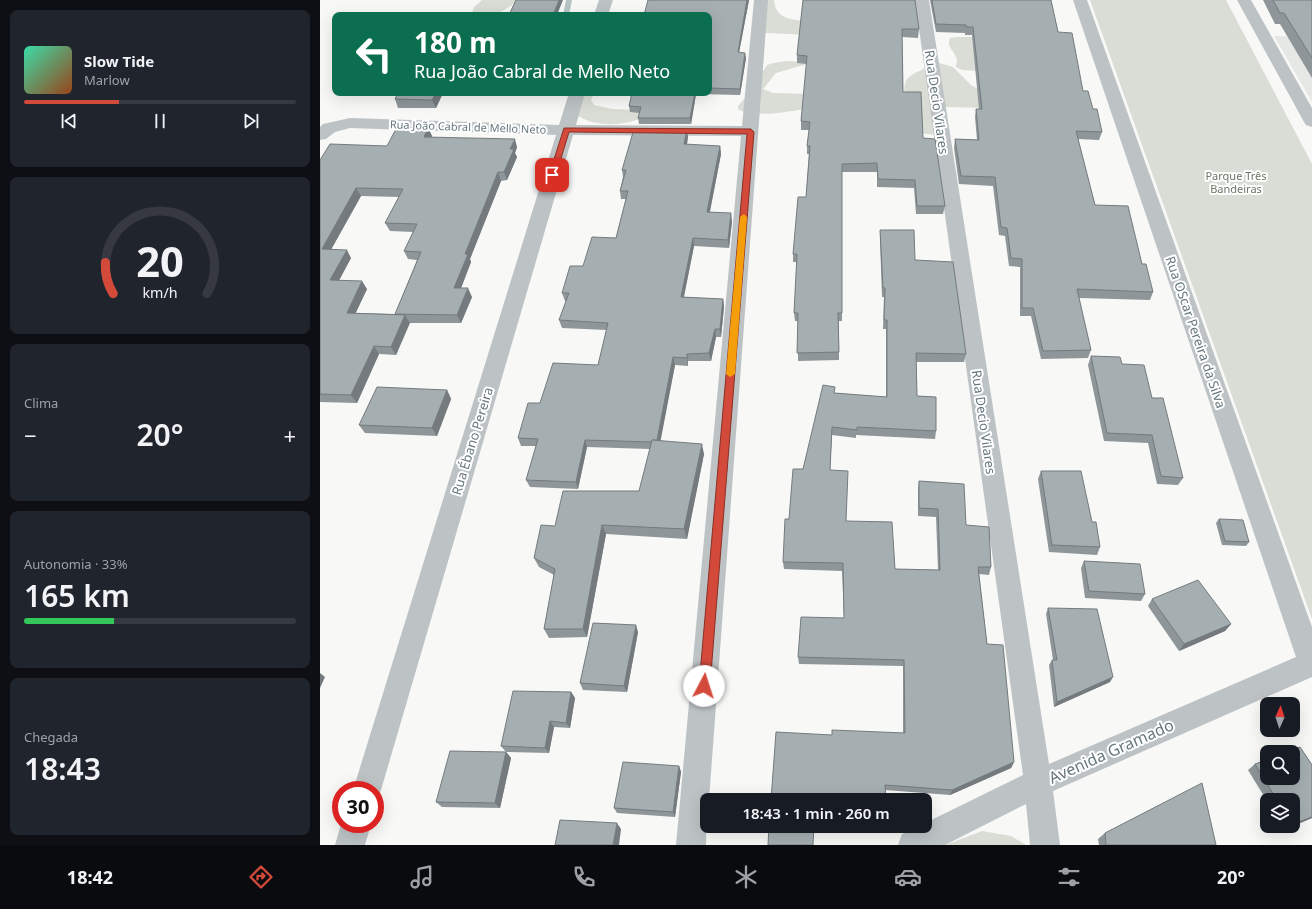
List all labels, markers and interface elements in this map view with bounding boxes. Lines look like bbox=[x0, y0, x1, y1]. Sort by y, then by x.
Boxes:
text: 180 m bbox=[414, 23, 497, 61]
icon: left bbox=[348, 28, 400, 80]
street label: Rua Decio Vilares bbox=[921, 49, 953, 155]
text: Slow Tide bbox=[84, 51, 154, 71]
text: Rua João Cabral de Mello Neto bbox=[414, 59, 670, 83]
text: Marlow bbox=[84, 71, 130, 89]
icon: previous bbox=[58, 110, 80, 132]
icon: pause bbox=[149, 110, 171, 132]
icon: next bbox=[240, 110, 262, 132]
street label: Rua João Cabral de Mello Neto bbox=[390, 116, 547, 137]
pin bbox=[535, 158, 569, 192]
icon: arrive bbox=[541, 164, 563, 186]
park label: Parque Três Bandeiras bbox=[1205, 168, 1267, 196]
text: 20 bbox=[136, 232, 184, 288]
street label: Rua OScar Pereira da Silva bbox=[1162, 254, 1230, 410]
text: km/h bbox=[142, 282, 178, 301]
street label: Rua Decio Vilares bbox=[968, 369, 1000, 475]
street label: Rua Ébano Pereira bbox=[447, 385, 497, 497]
text: Clima bbox=[24, 394, 58, 412]
text: 20° bbox=[136, 414, 184, 455]
text: − bbox=[24, 420, 37, 450]
text: + bbox=[283, 420, 296, 450]
text: Autonomia · 33% bbox=[24, 555, 128, 573]
text: 165 km bbox=[24, 575, 130, 616]
position arrow bbox=[683, 665, 725, 707]
north arrow bbox=[1260, 697, 1300, 737]
map controls bbox=[1260, 697, 1300, 833]
street label: Avenida Gramado bbox=[1045, 714, 1177, 788]
text: Chegada bbox=[24, 728, 78, 746]
button: search bbox=[1260, 745, 1300, 785]
text: 18:43 bbox=[24, 748, 101, 789]
speed limit sign: 30 bbox=[332, 781, 384, 833]
button: layers bbox=[1260, 793, 1300, 833]
text: 18:43 · 1 min · 260 m bbox=[742, 803, 890, 823]
icon: directions bbox=[247, 863, 275, 891]
icon: music bbox=[408, 863, 436, 891]
icon: phone bbox=[570, 863, 598, 891]
icon: climate bbox=[732, 863, 760, 891]
icon: car bbox=[894, 863, 922, 891]
icon: filters bbox=[1055, 863, 1083, 891]
text: 18:42 bbox=[67, 865, 113, 889]
text: 20° bbox=[1217, 865, 1245, 889]

